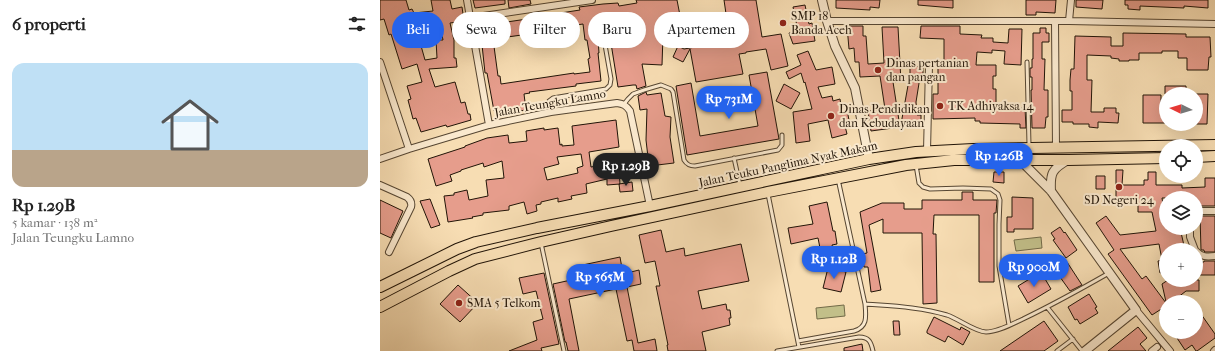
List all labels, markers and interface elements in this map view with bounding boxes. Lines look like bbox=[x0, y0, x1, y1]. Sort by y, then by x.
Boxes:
place label: SMP 18 Banda Aceh bbox=[791, 9, 852, 37]
chip: Beli bbox=[392, 12, 444, 48]
chip: Sewa bbox=[452, 12, 511, 48]
chip: Filter bbox=[519, 12, 580, 48]
chip: Baru bbox=[588, 12, 646, 48]
chip: Apartemen bbox=[654, 12, 749, 48]
icon: filters bbox=[346, 13, 368, 35]
text: 6 properti bbox=[12, 14, 86, 34]
marker: SMP 18 Banda Aceh bbox=[778, 18, 788, 28]
place label: Dinas pertanian dan pangan bbox=[886, 56, 969, 84]
marker: Dinas pertanian dan pangan bbox=[873, 65, 883, 75]
street label: Jalan Teungku Lamno bbox=[492, 86, 607, 120]
pin: Rp 731M bbox=[692, 86, 766, 120]
north arrow bbox=[1159, 87, 1203, 131]
map controls bbox=[1159, 87, 1203, 339]
icon: home bbox=[154, 89, 226, 161]
text: Rp 731M bbox=[705, 91, 753, 106]
place label: TK Adhiyaksa 14 bbox=[948, 99, 1035, 113]
marker: TK Adhiyaksa 14 bbox=[935, 101, 945, 111]
place label: Dinas Pendidikan dan Kebudayaan bbox=[839, 102, 930, 130]
marker: Dinas Pendidikan dan Kebudayaan bbox=[826, 111, 836, 121]
street label: Jalan Teuku Panglima Nyak Makam bbox=[696, 138, 879, 190]
button: locate bbox=[1159, 139, 1203, 183]
pin: Rp 1.26B bbox=[958, 143, 1040, 177]
text: Rp 1.26B bbox=[975, 148, 1023, 163]
pin: Rp 1.29B bbox=[585, 153, 667, 187]
text: Rp 1.29B bbox=[602, 158, 650, 173]
marker: SD Negeri 24 bbox=[1114, 182, 1124, 192]
button: layers bbox=[1159, 191, 1203, 235]
place label: SD Negeri 24 bbox=[1084, 193, 1155, 207]
text: Rp 1.29B bbox=[12, 195, 75, 215]
text: 5 kamar · 138 m² bbox=[12, 215, 97, 230]
text: Jalan Teungku Lamno bbox=[12, 230, 134, 245]
button: + bbox=[1159, 243, 1203, 287]
pin: Rp 1.12B bbox=[793, 246, 875, 280]
text: Rp 1.12B bbox=[811, 251, 857, 266]
pin: Rp 900M bbox=[997, 254, 1071, 288]
text: Rp 900M bbox=[1008, 259, 1060, 274]
pin: Rp 565M bbox=[563, 264, 637, 298]
text: Rp 565M bbox=[575, 269, 625, 284]
button: − bbox=[1159, 295, 1203, 339]
place label: SMA 5 Telkom bbox=[467, 296, 541, 310]
marker: SMA 5 Telkom bbox=[454, 298, 464, 308]

